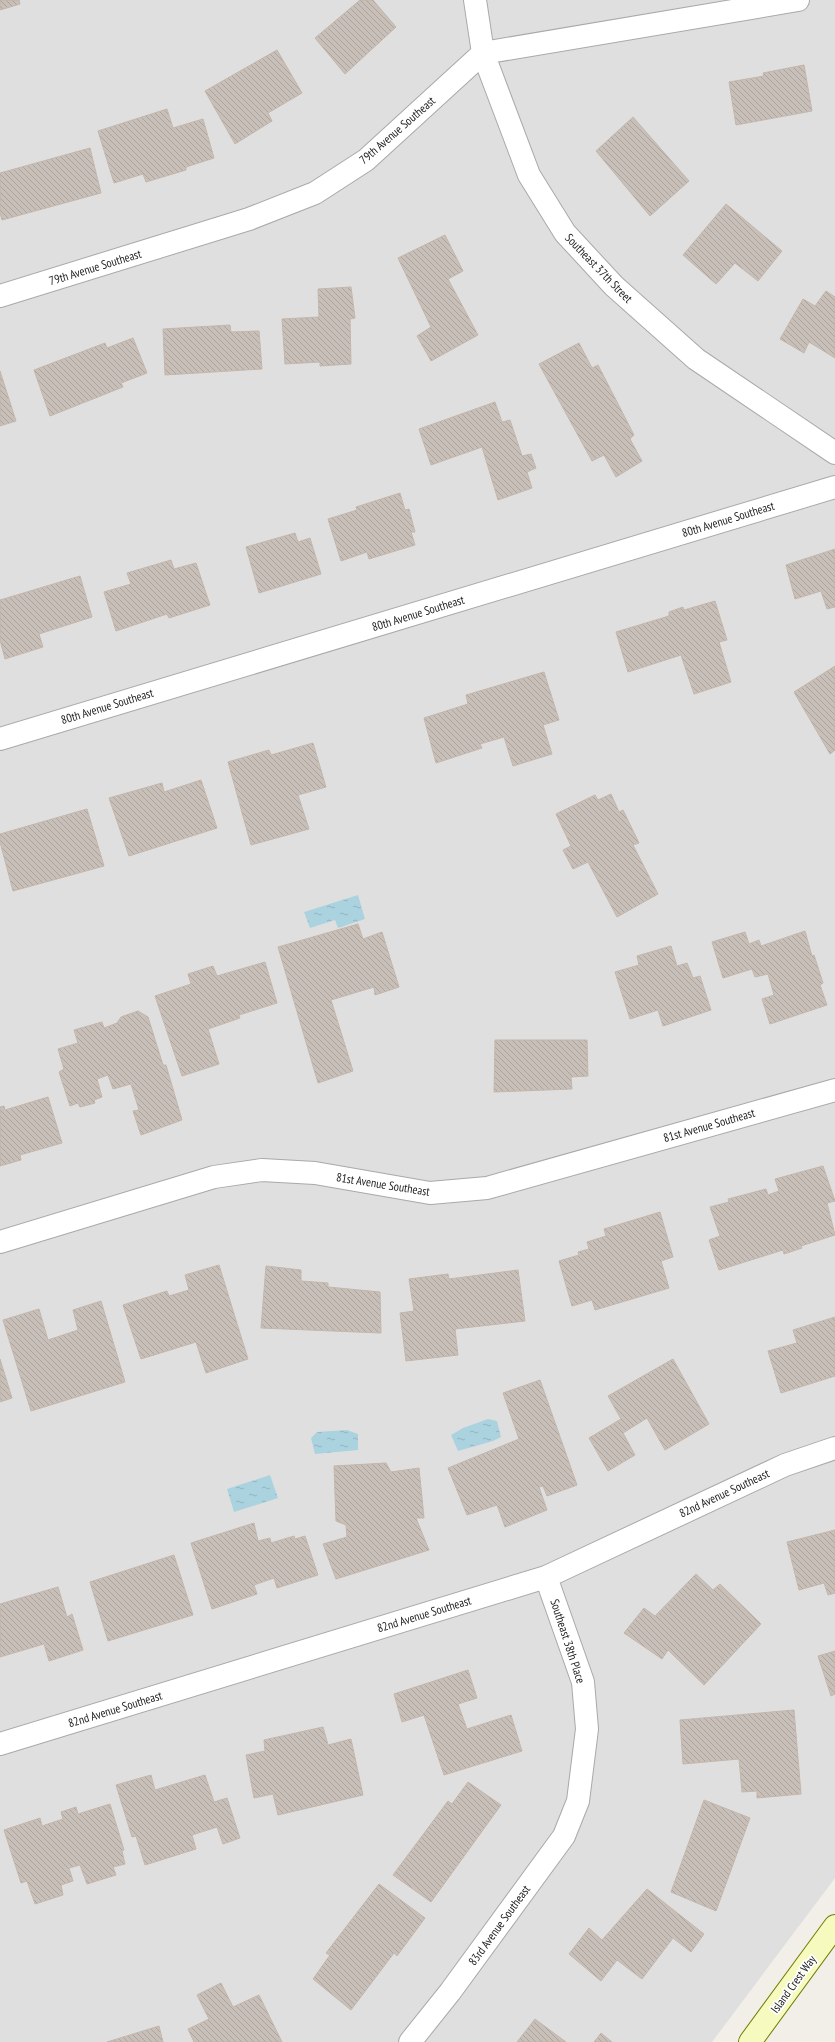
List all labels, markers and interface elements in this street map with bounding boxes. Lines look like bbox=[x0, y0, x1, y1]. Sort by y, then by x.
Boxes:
street label: 79th Avenue Southeast bbox=[356, 92, 439, 167]
street label: Southeast 37th Street bbox=[562, 230, 636, 306]
street label: 79th Avenue Southeast bbox=[47, 246, 144, 288]
street label: 80th Avenue Southeast bbox=[680, 498, 777, 540]
street label: 80th Avenue Southeast bbox=[370, 592, 467, 634]
street label: 80th Avenue Southeast bbox=[59, 685, 156, 727]
street label: 81st Avenue Southeast bbox=[662, 1105, 757, 1145]
street label: 81st Avenue Southeast bbox=[335, 1169, 432, 1199]
street label: 82nd Avenue Southeast bbox=[677, 1465, 772, 1520]
street label: 82nd Avenue Southeast bbox=[375, 1592, 474, 1635]
street label: Southeast 38th Place bbox=[547, 1597, 589, 1685]
street label: 82nd Avenue Southeast bbox=[66, 1687, 165, 1730]
street label: 83rd Avenue Southeast bbox=[465, 1881, 534, 1968]
street label: Island Crest Way bbox=[767, 1952, 819, 2016]

